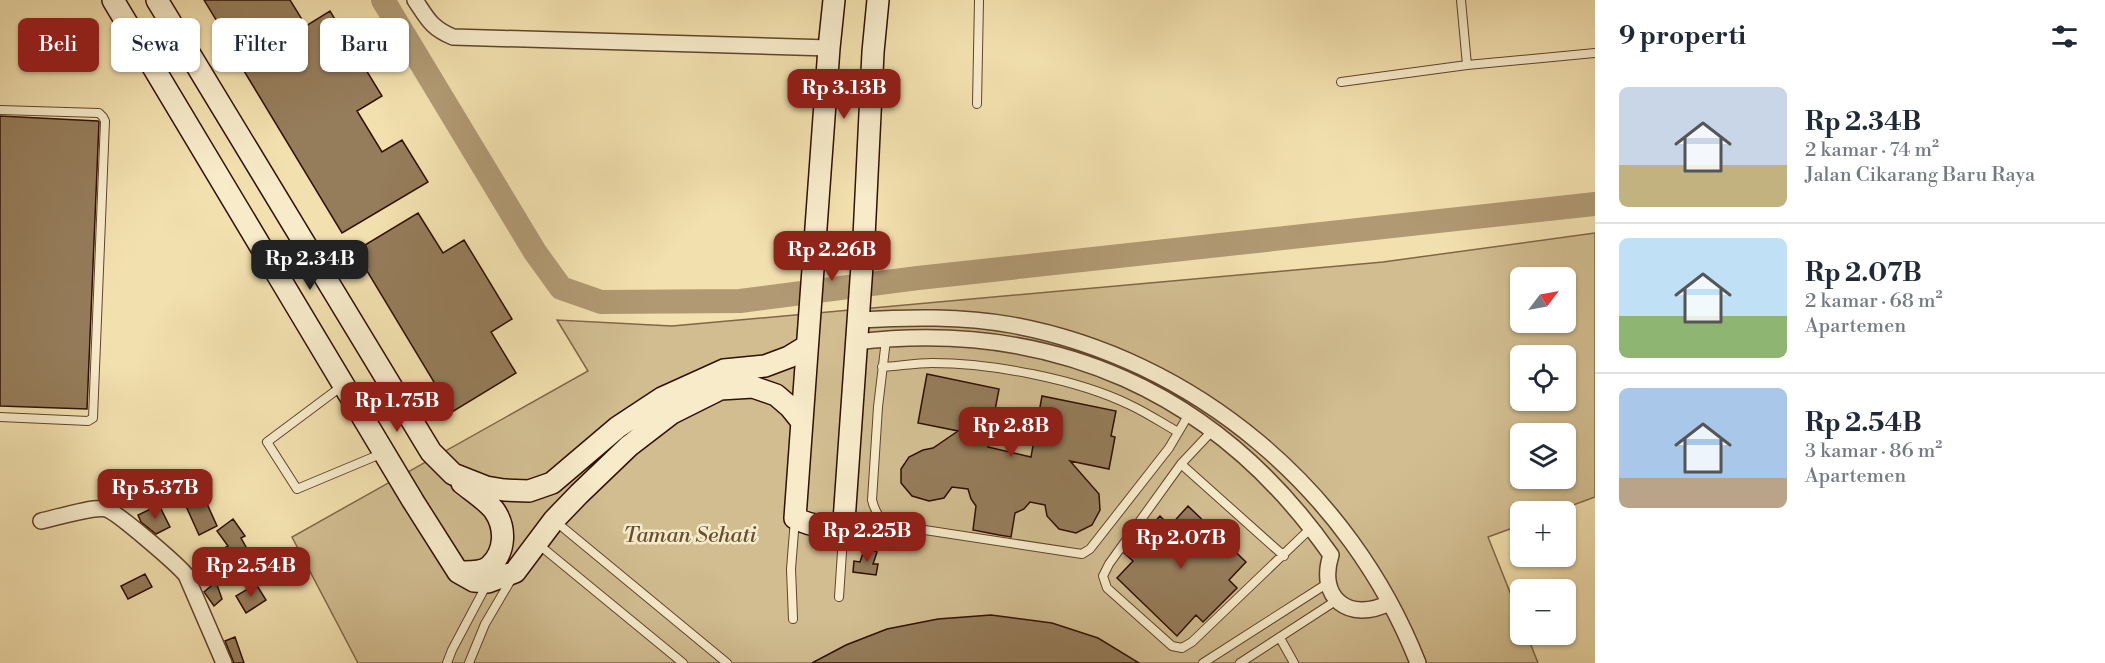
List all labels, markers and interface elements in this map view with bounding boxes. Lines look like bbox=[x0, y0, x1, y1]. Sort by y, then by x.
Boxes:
chip: Beli bbox=[18, 18, 99, 72]
chip: Sewa bbox=[111, 18, 200, 72]
chip: Filter bbox=[212, 18, 308, 72]
chip: Baru bbox=[320, 18, 409, 72]
text: 9 properti bbox=[1619, 20, 1746, 52]
icon: filters bbox=[2048, 20, 2081, 53]
pin: Rp 3.13B bbox=[782, 69, 906, 120]
text: Rp 3.13B bbox=[801, 76, 887, 101]
text: Rp 2.34B bbox=[1805, 106, 1921, 138]
icon: home bbox=[1667, 111, 1739, 183]
text: 2 kamar · 74 m² bbox=[1805, 138, 1939, 163]
text: Jalan Cikarang Baru Raya bbox=[1805, 163, 2035, 188]
pin: Rp 2.26B bbox=[770, 231, 894, 282]
text: Rp 2.26B bbox=[788, 238, 876, 263]
pin: Rp 2.34B bbox=[248, 240, 372, 291]
text: Rp 2.34B bbox=[265, 247, 355, 272]
text: Rp 2.07B bbox=[1805, 257, 1922, 289]
icon: home bbox=[1667, 262, 1739, 334]
north arrow bbox=[1510, 267, 1576, 333]
map controls bbox=[1510, 267, 1576, 645]
text: 2 kamar · 68 m² bbox=[1805, 289, 1943, 314]
text: Apartemen bbox=[1805, 314, 1906, 339]
button: locate bbox=[1510, 345, 1576, 411]
pin: Rp 1.75B bbox=[335, 382, 459, 433]
text: Rp 1.75B bbox=[355, 389, 439, 414]
pin: Rp 2.8B bbox=[956, 407, 1066, 458]
text: Rp 2.54B bbox=[1805, 407, 1922, 439]
icon: home bbox=[1667, 412, 1739, 484]
text: Rp 2.8B bbox=[973, 414, 1049, 439]
button: layers bbox=[1510, 423, 1576, 489]
text: 3 kamar · 86 m² bbox=[1805, 439, 1942, 464]
text: Apartemen bbox=[1805, 464, 1906, 489]
pin: Rp 5.37B bbox=[93, 469, 217, 520]
text: Rp 5.37B bbox=[112, 476, 198, 501]
button: + bbox=[1510, 501, 1576, 567]
pin: Rp 2.25B bbox=[805, 512, 929, 563]
text: Rp 2.25B bbox=[823, 519, 911, 544]
pin: Rp 2.07B bbox=[1119, 519, 1243, 570]
park label: Taman Sehati bbox=[623, 522, 757, 549]
text: Rp 2.07B bbox=[1136, 526, 1226, 551]
pin: Rp 2.54B bbox=[189, 547, 313, 598]
text: Rp 2.54B bbox=[206, 554, 296, 579]
button: − bbox=[1510, 579, 1576, 645]

